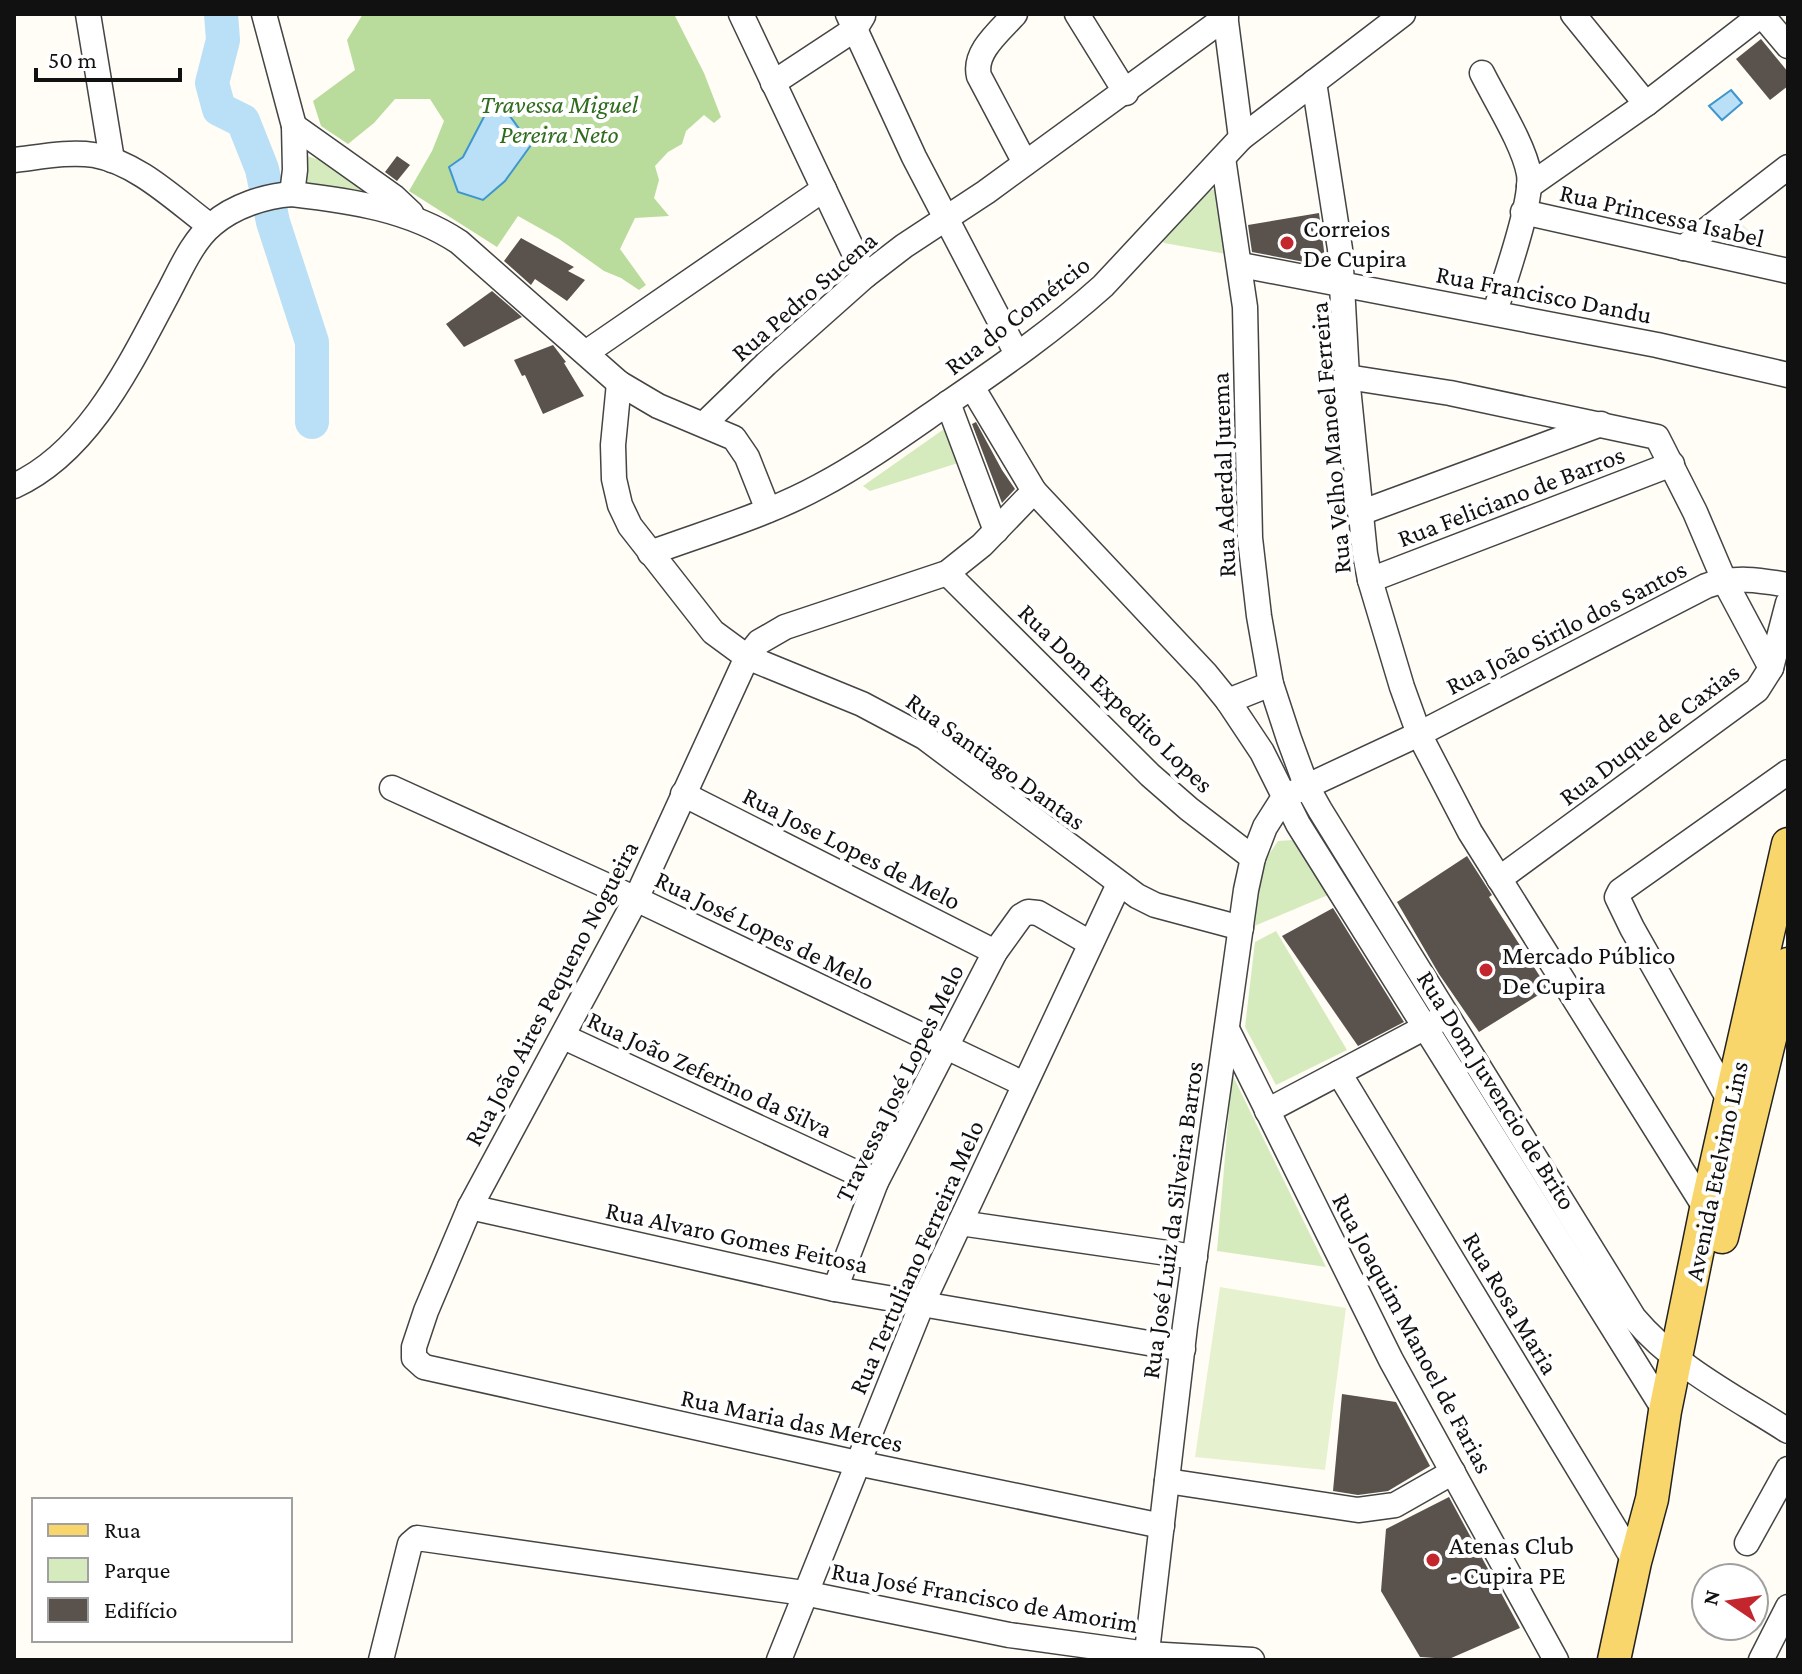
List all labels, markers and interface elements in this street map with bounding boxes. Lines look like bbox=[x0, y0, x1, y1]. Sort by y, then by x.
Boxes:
scale bar bbox=[36, 32, 180, 82]
text: 50 m bbox=[48, 46, 97, 73]
park label: Travessa Miguel Pereira Neto bbox=[480, 90, 639, 149]
street label: Rua Princessa Isabel bbox=[1557, 178, 1767, 253]
place label: Correios De Cupira bbox=[1303, 214, 1407, 273]
street label: Rua Pedro Sucena bbox=[726, 225, 883, 367]
marker: Correios De Cupira bbox=[1278, 234, 1296, 252]
street label: Rua do Comércio bbox=[939, 250, 1096, 381]
street label: Rua Francisco Dandu bbox=[1434, 259, 1654, 330]
street label: Rua Velho Manoel Ferreira bbox=[1304, 301, 1357, 575]
street label: Rua Aderdal Jurema bbox=[1205, 372, 1242, 578]
street label: Rua Feliciano de Barros bbox=[1394, 440, 1629, 553]
street label: Rua João Sirilo dos Santos bbox=[1441, 554, 1691, 701]
street label: Rua Dom Expedito Lopes bbox=[1012, 598, 1219, 799]
street label: Rua Duque de Caxias bbox=[1554, 657, 1745, 812]
street label: Rua Santiago Dantas bbox=[900, 687, 1091, 836]
street label: Rua Jose Lopes de Melo bbox=[738, 781, 966, 916]
street label: Rua João Aires Pequeno Nogueira bbox=[459, 836, 644, 1151]
street label: Rua José Lopes de Melo bbox=[650, 865, 879, 996]
place label: Mercado Público De Cupira bbox=[1502, 941, 1675, 1000]
street label: Travessa José Lopes Melo bbox=[829, 959, 970, 1207]
marker: Mercado Público De Cupira bbox=[1477, 961, 1495, 979]
street label: Rua Dom Juvencio de Brito bbox=[1411, 965, 1582, 1215]
street label: Rua João Zeferino da Silva bbox=[583, 1005, 837, 1144]
street label: Rua José Luiz da Silveira Barros bbox=[1136, 1059, 1209, 1381]
street label: Avenida Etelvino Lins bbox=[1679, 1059, 1754, 1284]
street label: Rua Tertuliano Ferreira Melo bbox=[843, 1116, 990, 1399]
street label: Rua Joaquim Manoel de Farias bbox=[1326, 1188, 1499, 1478]
street label: Rua Alvaro Gomes Feitosa bbox=[603, 1195, 871, 1279]
street label: Rua Rosa Maria bbox=[1457, 1227, 1564, 1380]
street label: Rua Maria das Merces bbox=[678, 1383, 906, 1458]
legend bbox=[32, 1498, 292, 1642]
text: Rua bbox=[104, 1516, 141, 1543]
place label: Atenas Club - Cupira PE bbox=[1449, 1531, 1574, 1590]
marker: Atenas Club - Cupira PE bbox=[1424, 1551, 1442, 1569]
text: Parque bbox=[104, 1556, 170, 1583]
street label: Rua José Francisco de Amorim bbox=[829, 1556, 1141, 1639]
north arrow bbox=[1690, 1562, 1770, 1642]
text: N bbox=[1697, 1587, 1725, 1608]
text: Edifício bbox=[104, 1596, 177, 1623]

